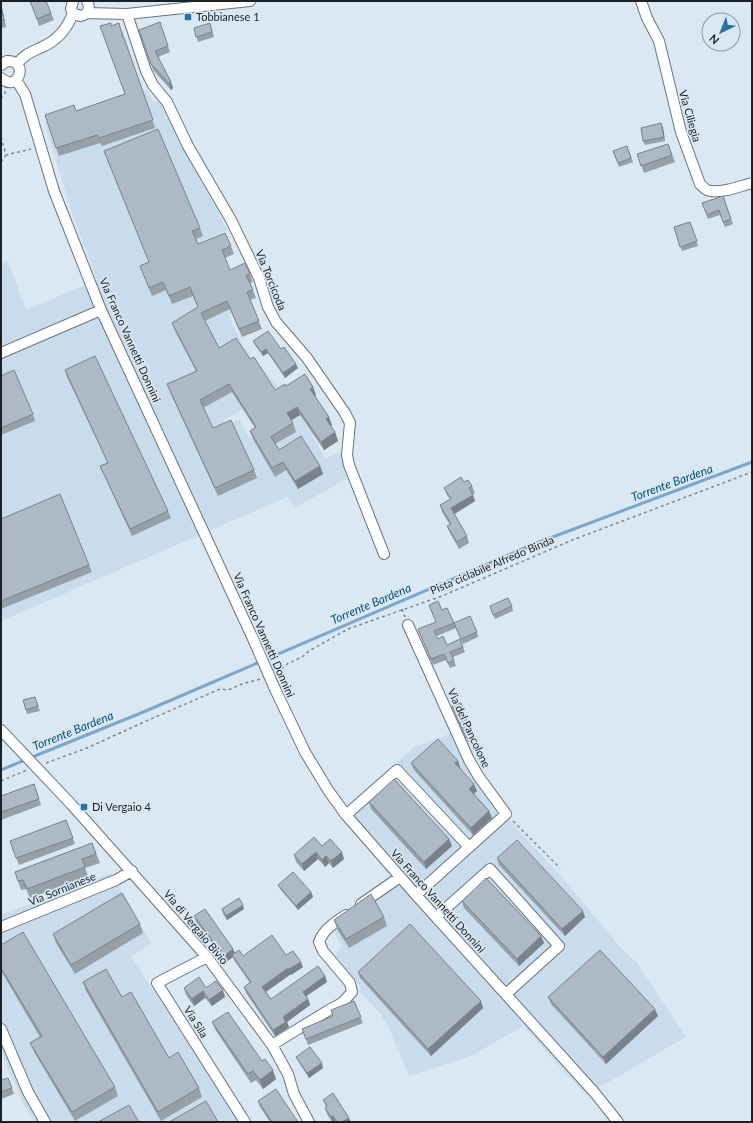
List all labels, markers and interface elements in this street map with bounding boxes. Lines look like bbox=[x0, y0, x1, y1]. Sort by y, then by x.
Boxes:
place label: Tobbianese 1 bbox=[196, 10, 260, 23]
marker: Tobbianese 1 bbox=[183, 12, 193, 22]
north arrow bbox=[701, 12, 741, 52]
text: N bbox=[706, 32, 721, 47]
street label: Via Ciliegia bbox=[677, 88, 704, 143]
street label: Via Torcicoda bbox=[253, 248, 290, 312]
street label: Via Franco Vannetti Donnini bbox=[97, 276, 164, 404]
water label: Torrente Bardena bbox=[629, 461, 715, 504]
street label: Pista ciclabile Alfredo Binda bbox=[428, 533, 556, 597]
street label: Via Franco Vannetti Donnini bbox=[231, 571, 298, 699]
water label: Torrente Bardena bbox=[328, 580, 413, 627]
street label: Via del Pancolone bbox=[445, 686, 494, 770]
water label: Torrente Bardena bbox=[30, 707, 115, 754]
place label: Di Vergaio 4 bbox=[92, 800, 152, 813]
marker: Di Vergaio 4 bbox=[79, 802, 89, 812]
street label: Via Franco Vannetti Donnini bbox=[388, 846, 489, 955]
street label: Via Sornianese bbox=[26, 869, 97, 908]
street label: Via di Vergaio Bivio bbox=[162, 887, 231, 966]
street label: Via Sila bbox=[182, 1003, 211, 1040]

